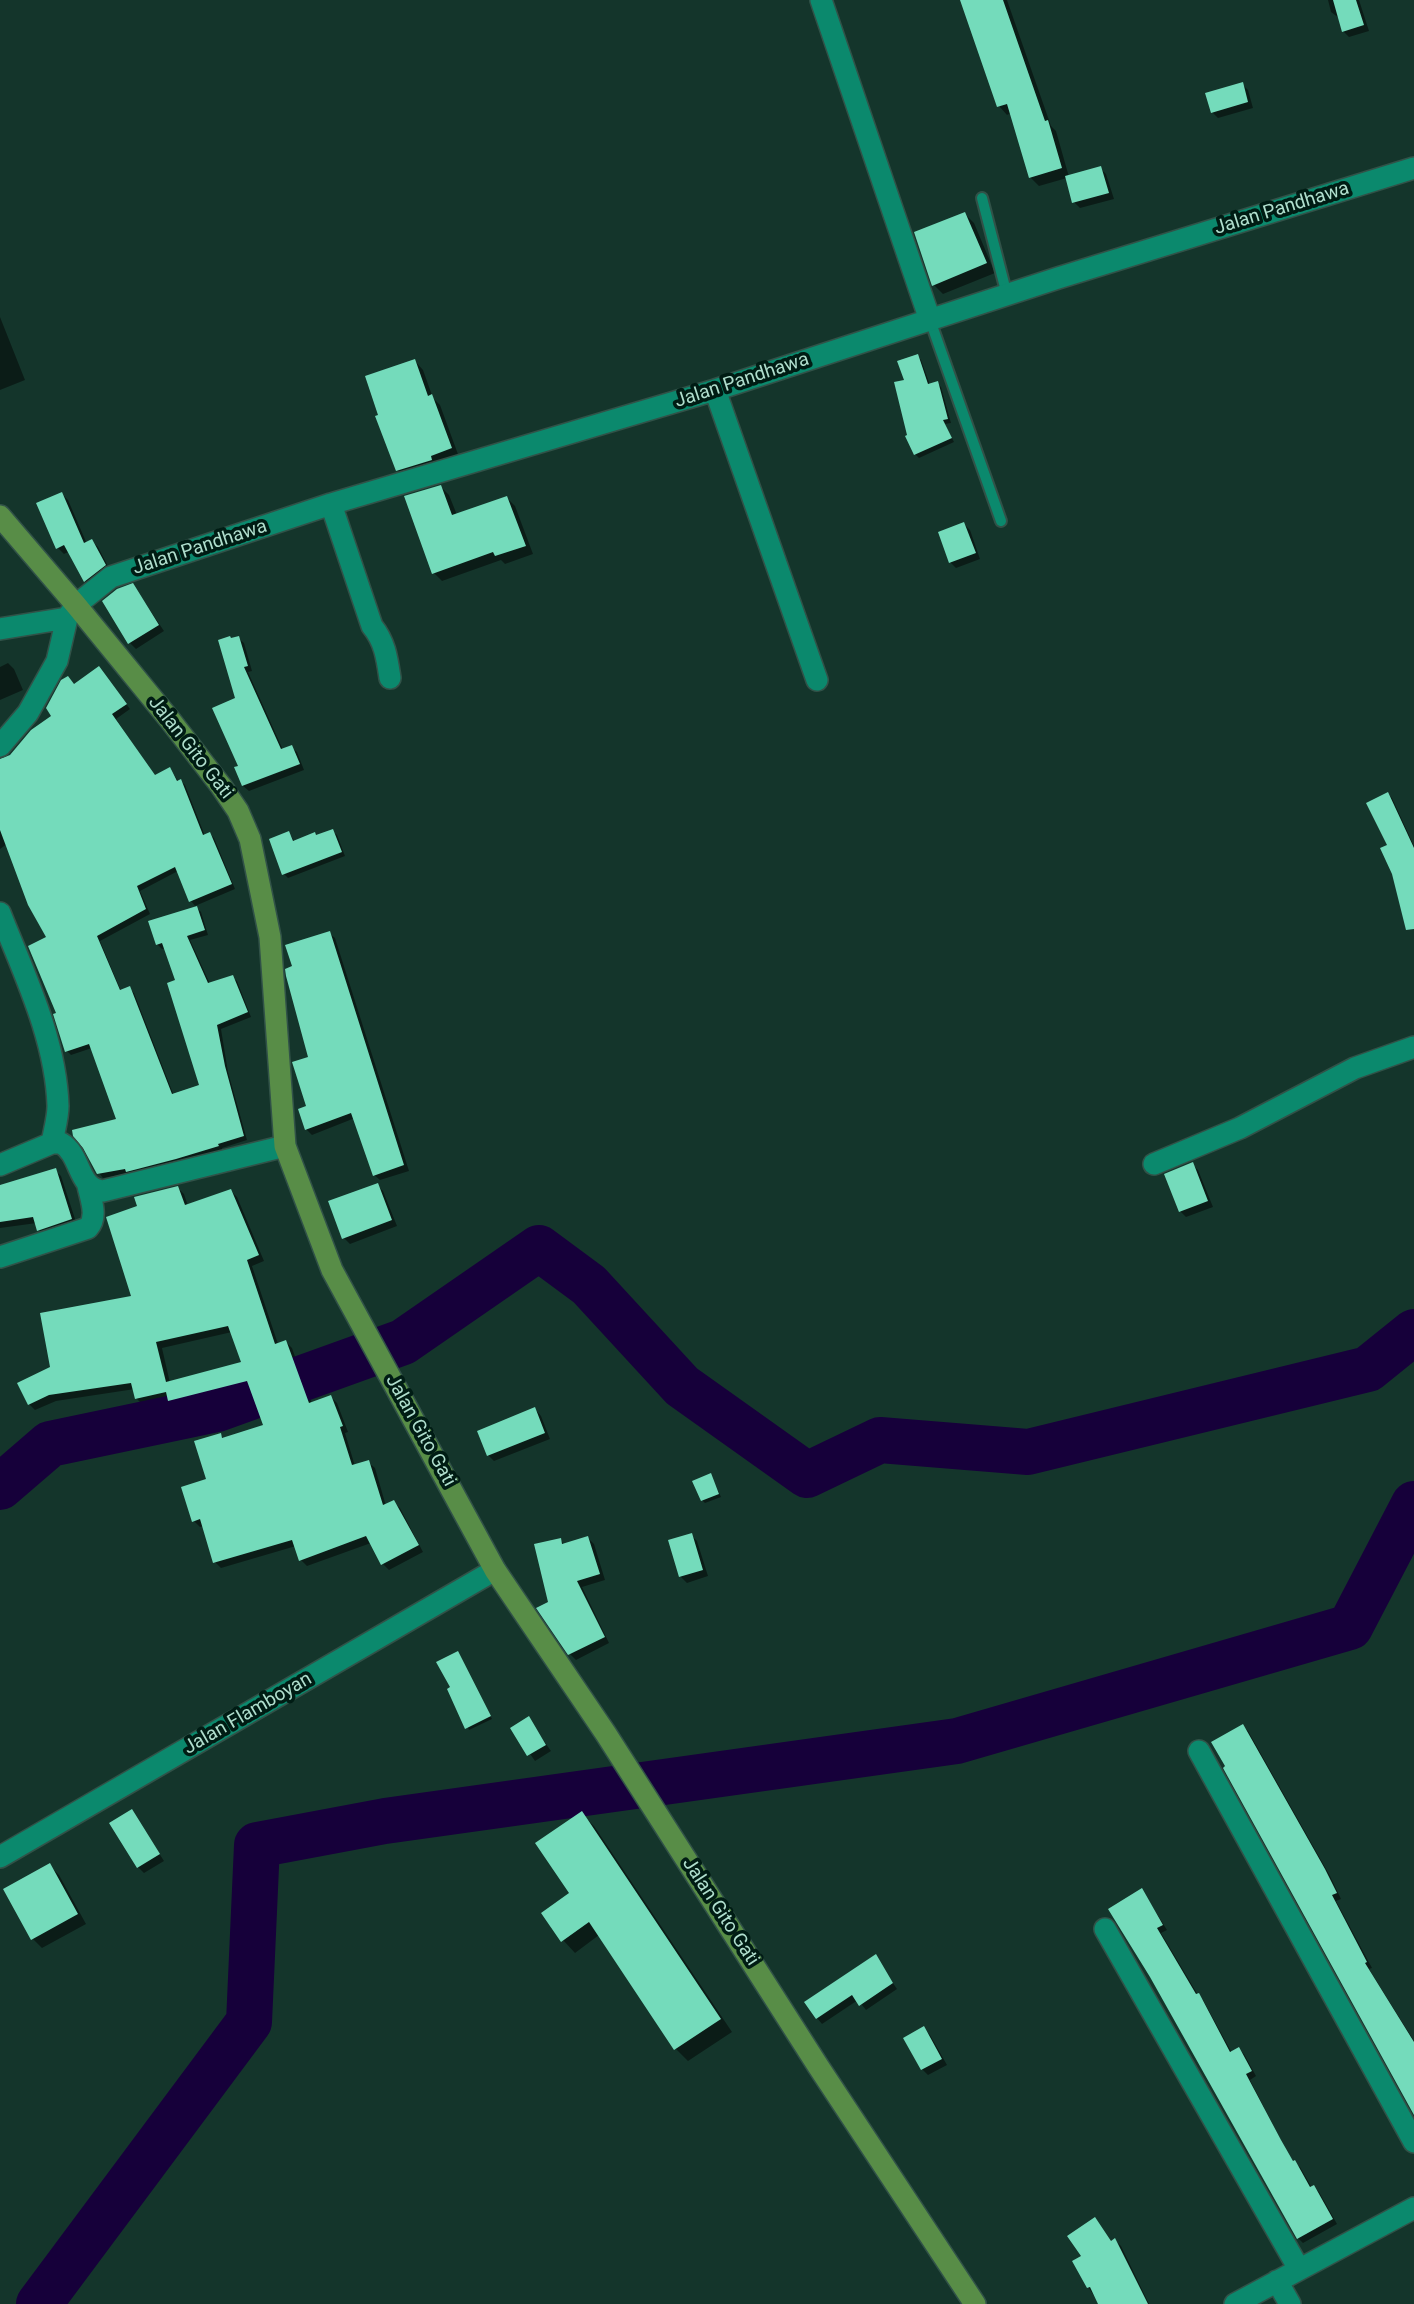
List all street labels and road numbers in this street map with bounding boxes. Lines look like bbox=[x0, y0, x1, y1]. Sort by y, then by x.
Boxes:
street label: Jalan Pandhawa bbox=[1212, 178, 1352, 240]
street label: Jalan Pandhawa bbox=[672, 349, 812, 413]
street label: Jalan Pandhawa bbox=[130, 516, 270, 580]
street label: Jalan Gito Gati bbox=[143, 692, 237, 804]
street label: Jalan Gito Gati bbox=[380, 1371, 460, 1491]
street label: Jalan Flamboyan bbox=[180, 1668, 316, 1760]
street label: Jalan Gito Gati bbox=[677, 1854, 763, 1970]

